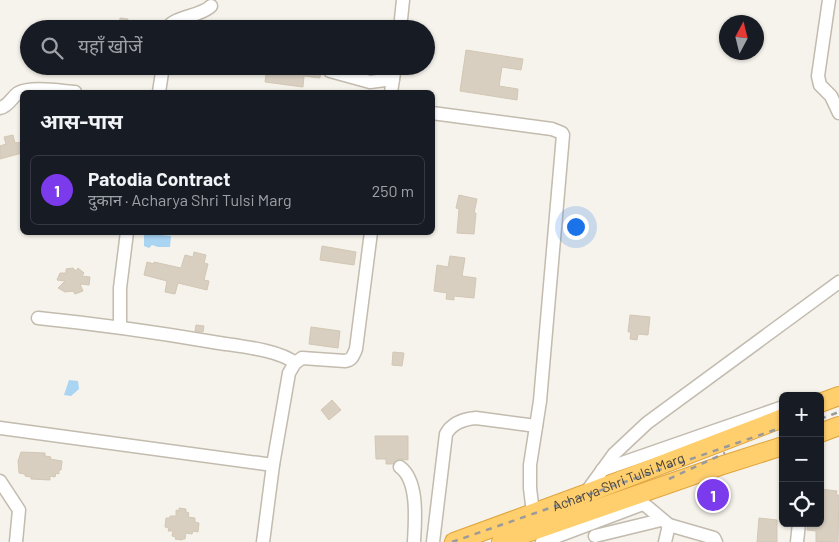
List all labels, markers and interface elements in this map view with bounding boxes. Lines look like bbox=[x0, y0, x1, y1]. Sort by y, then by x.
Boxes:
north arrow bbox=[719, 15, 764, 60]
search box bbox=[20, 20, 435, 75]
icon: search bbox=[38, 34, 66, 62]
text: यहाँ खोजें bbox=[78, 34, 142, 57]
text: आस-पास bbox=[40, 108, 123, 133]
text: Patodia Contract bbox=[88, 167, 230, 190]
text: 1 bbox=[54, 181, 60, 200]
text: 250 m bbox=[372, 181, 414, 200]
text: दुकान · Acharya Shri Tulsi Marg bbox=[88, 190, 292, 209]
your location bbox=[563, 214, 589, 240]
map controls bbox=[779, 392, 824, 527]
button: + bbox=[779, 392, 824, 437]
button: − bbox=[779, 437, 824, 482]
street label: Acharya Shri Tulsi Marg bbox=[550, 448, 687, 514]
pin: 1 bbox=[697, 476, 729, 514]
button: locate bbox=[779, 482, 824, 527]

